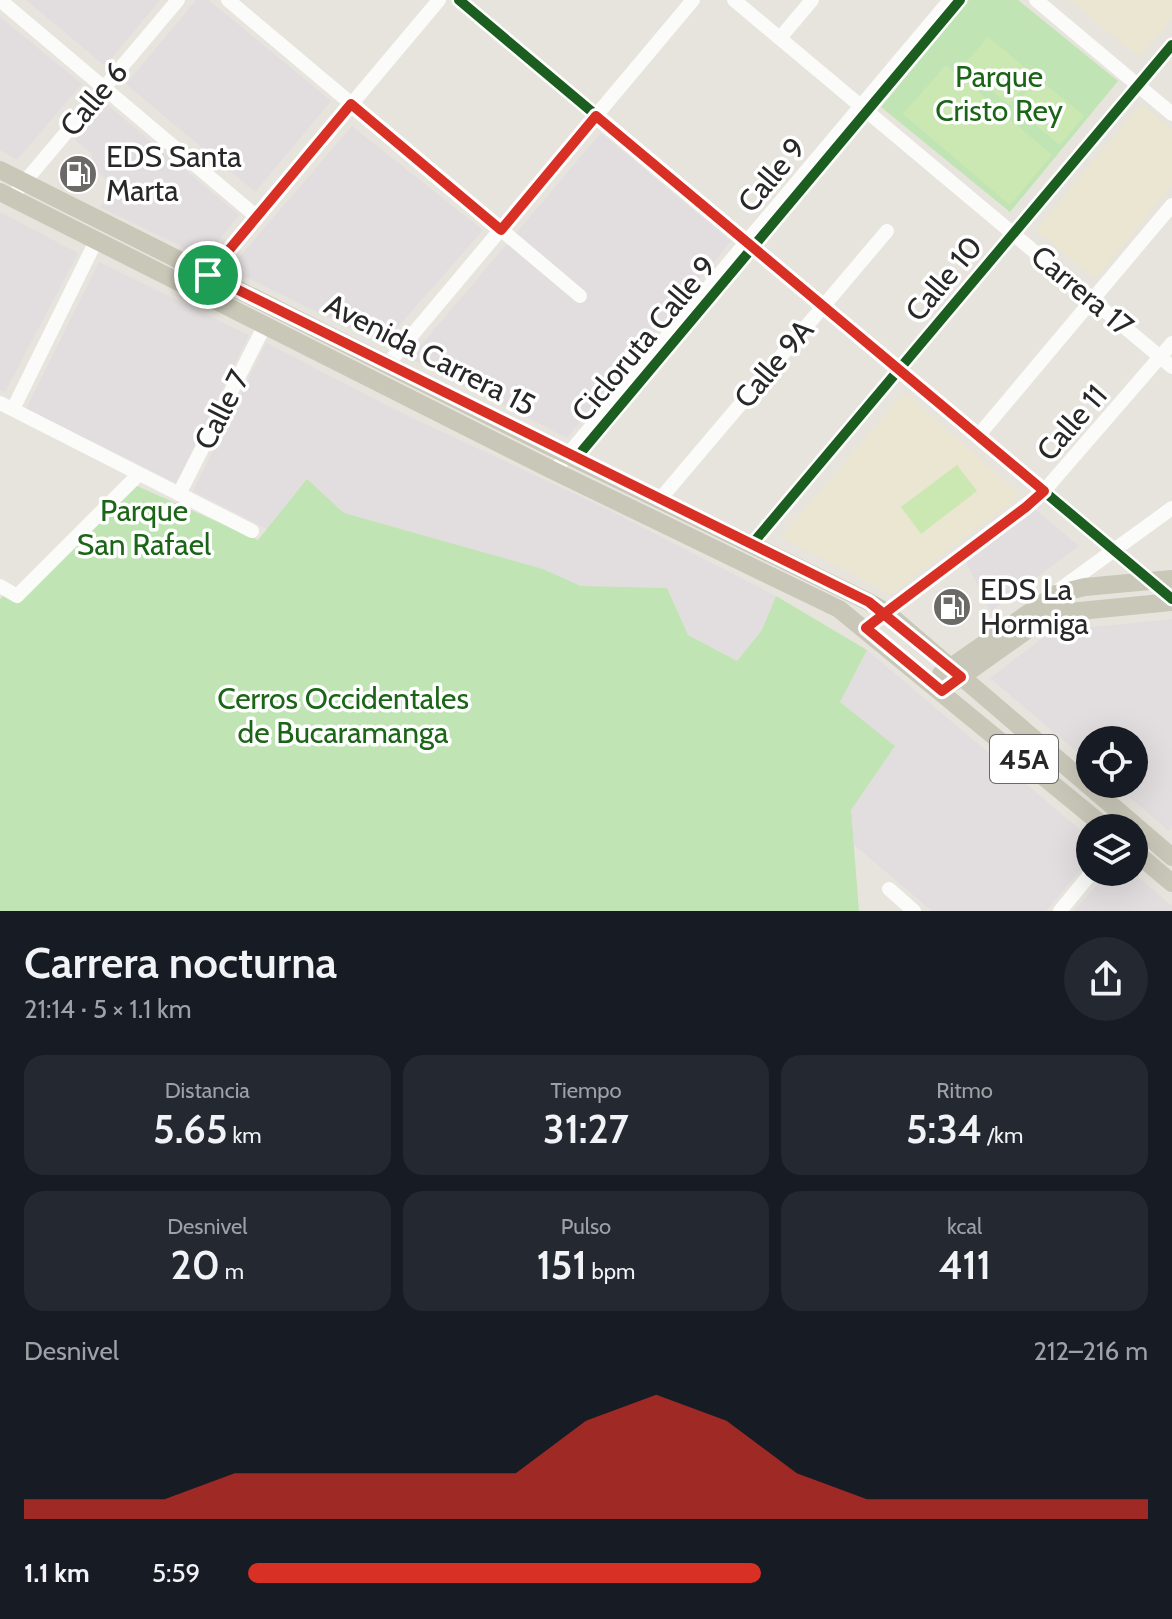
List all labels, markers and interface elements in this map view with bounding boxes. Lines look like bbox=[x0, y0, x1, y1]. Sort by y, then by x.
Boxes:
street label: Calle 6 bbox=[52, 54, 135, 144]
park label: Parque Cristo Rey bbox=[935, 58, 1063, 129]
street label: Calle 9 bbox=[730, 130, 813, 220]
place label: EDS Santa Marta bbox=[106, 138, 242, 209]
fuel station icon: EDS Santa Marta bbox=[57, 153, 99, 195]
street label: Calle 10 bbox=[897, 229, 990, 329]
street label: Carrera 17 bbox=[1024, 237, 1141, 344]
pin bbox=[174, 241, 242, 309]
street label: Cicloruta Calle 9 bbox=[563, 248, 724, 429]
icon: arrive bbox=[186, 253, 230, 297]
street label: Avenida Carrera 15 bbox=[319, 286, 542, 424]
street label: Calle 9A bbox=[726, 312, 821, 415]
street label: Calle 7 bbox=[186, 364, 257, 456]
street label: Calle 11 bbox=[1029, 377, 1115, 468]
park label: Parque San Rafael bbox=[77, 492, 211, 563]
place label: EDS La Hormiga bbox=[980, 571, 1089, 642]
fuel station icon: EDS La Hormiga bbox=[931, 586, 973, 628]
park label: Cerros Occidentales de Bucaramanga bbox=[217, 680, 469, 751]
map controls bbox=[1076, 726, 1148, 886]
button: locate bbox=[1076, 726, 1148, 798]
road number: 45A bbox=[990, 735, 1058, 783]
button: layers bbox=[1076, 814, 1148, 886]
text: Carrera nocturna bbox=[24, 936, 337, 989]
button: share bbox=[1064, 937, 1148, 1021]
text: 21:14 · 5 × 1.1 km bbox=[24, 993, 192, 1025]
text: Distancia bbox=[165, 1077, 250, 1104]
text: Tiempo bbox=[550, 1077, 622, 1104]
text: Ritmo bbox=[936, 1077, 993, 1104]
text: 5.65 bbox=[153, 1104, 227, 1153]
text: 31:27 bbox=[543, 1104, 629, 1153]
text: 5:34 bbox=[906, 1104, 982, 1153]
text: km bbox=[227, 1122, 262, 1149]
text: /km bbox=[982, 1122, 1023, 1149]
text: Desnivel bbox=[167, 1213, 247, 1240]
text: Pulso bbox=[561, 1213, 611, 1240]
text: kcal bbox=[947, 1213, 982, 1240]
text: 20 bbox=[171, 1240, 220, 1289]
text: 151 bbox=[537, 1240, 587, 1289]
text: 411 bbox=[939, 1240, 991, 1289]
text: m bbox=[220, 1258, 244, 1285]
text: bpm bbox=[587, 1258, 635, 1285]
text: Desnivel bbox=[24, 1335, 119, 1367]
text: 212–216 m bbox=[1033, 1335, 1148, 1367]
text: 1.1 km bbox=[24, 1557, 90, 1589]
text: 5:59 bbox=[152, 1557, 200, 1589]

